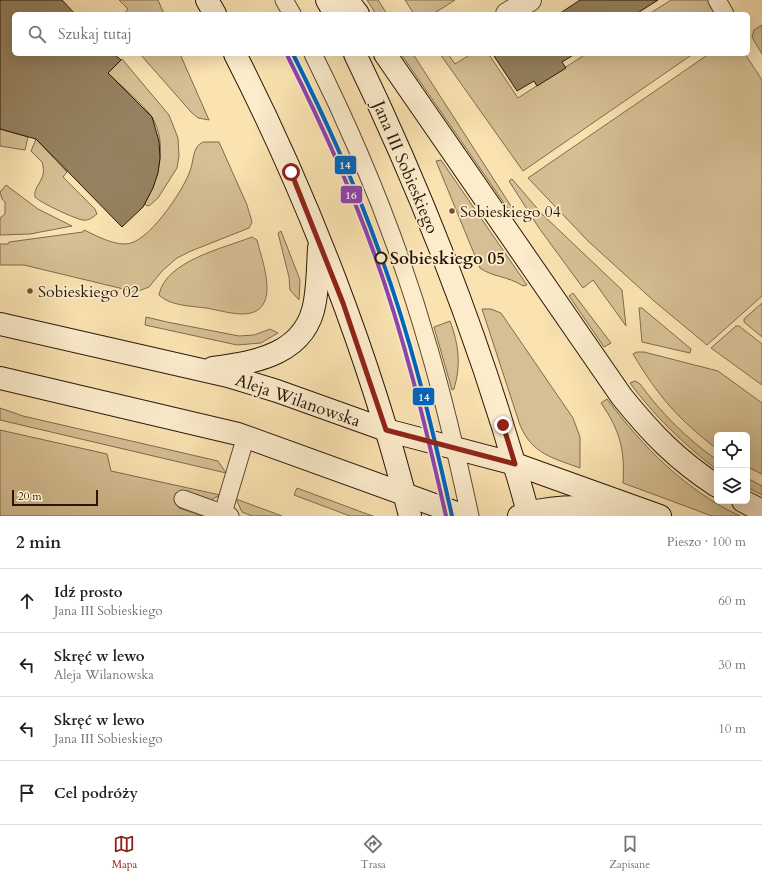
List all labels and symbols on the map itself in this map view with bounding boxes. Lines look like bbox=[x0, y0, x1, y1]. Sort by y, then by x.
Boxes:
street label: Jana III Sobieskiego bbox=[366, 95, 444, 237]
line badge: 14 bbox=[334, 155, 357, 175]
text: 14 bbox=[339, 158, 351, 173]
route start bbox=[282, 163, 300, 181]
line badge: 16 bbox=[340, 185, 363, 204]
text: 16 bbox=[345, 188, 357, 203]
place label: Sobieskiego 04 bbox=[460, 201, 561, 223]
marker: Sobieskiego 04 bbox=[447, 206, 457, 216]
place label: Sobieskiego 05 bbox=[390, 247, 505, 270]
marker: Sobieskiego 05 bbox=[374, 251, 388, 265]
place label: Sobieskiego 02 bbox=[38, 281, 139, 303]
marker: Sobieskiego 02 bbox=[25, 286, 35, 296]
street label: Aleja Wilanowska bbox=[232, 368, 364, 433]
line badge: 14 bbox=[412, 387, 435, 406]
text: 14 bbox=[418, 390, 430, 405]
route end bbox=[494, 416, 512, 434]
scale bar bbox=[12, 488, 98, 507]

